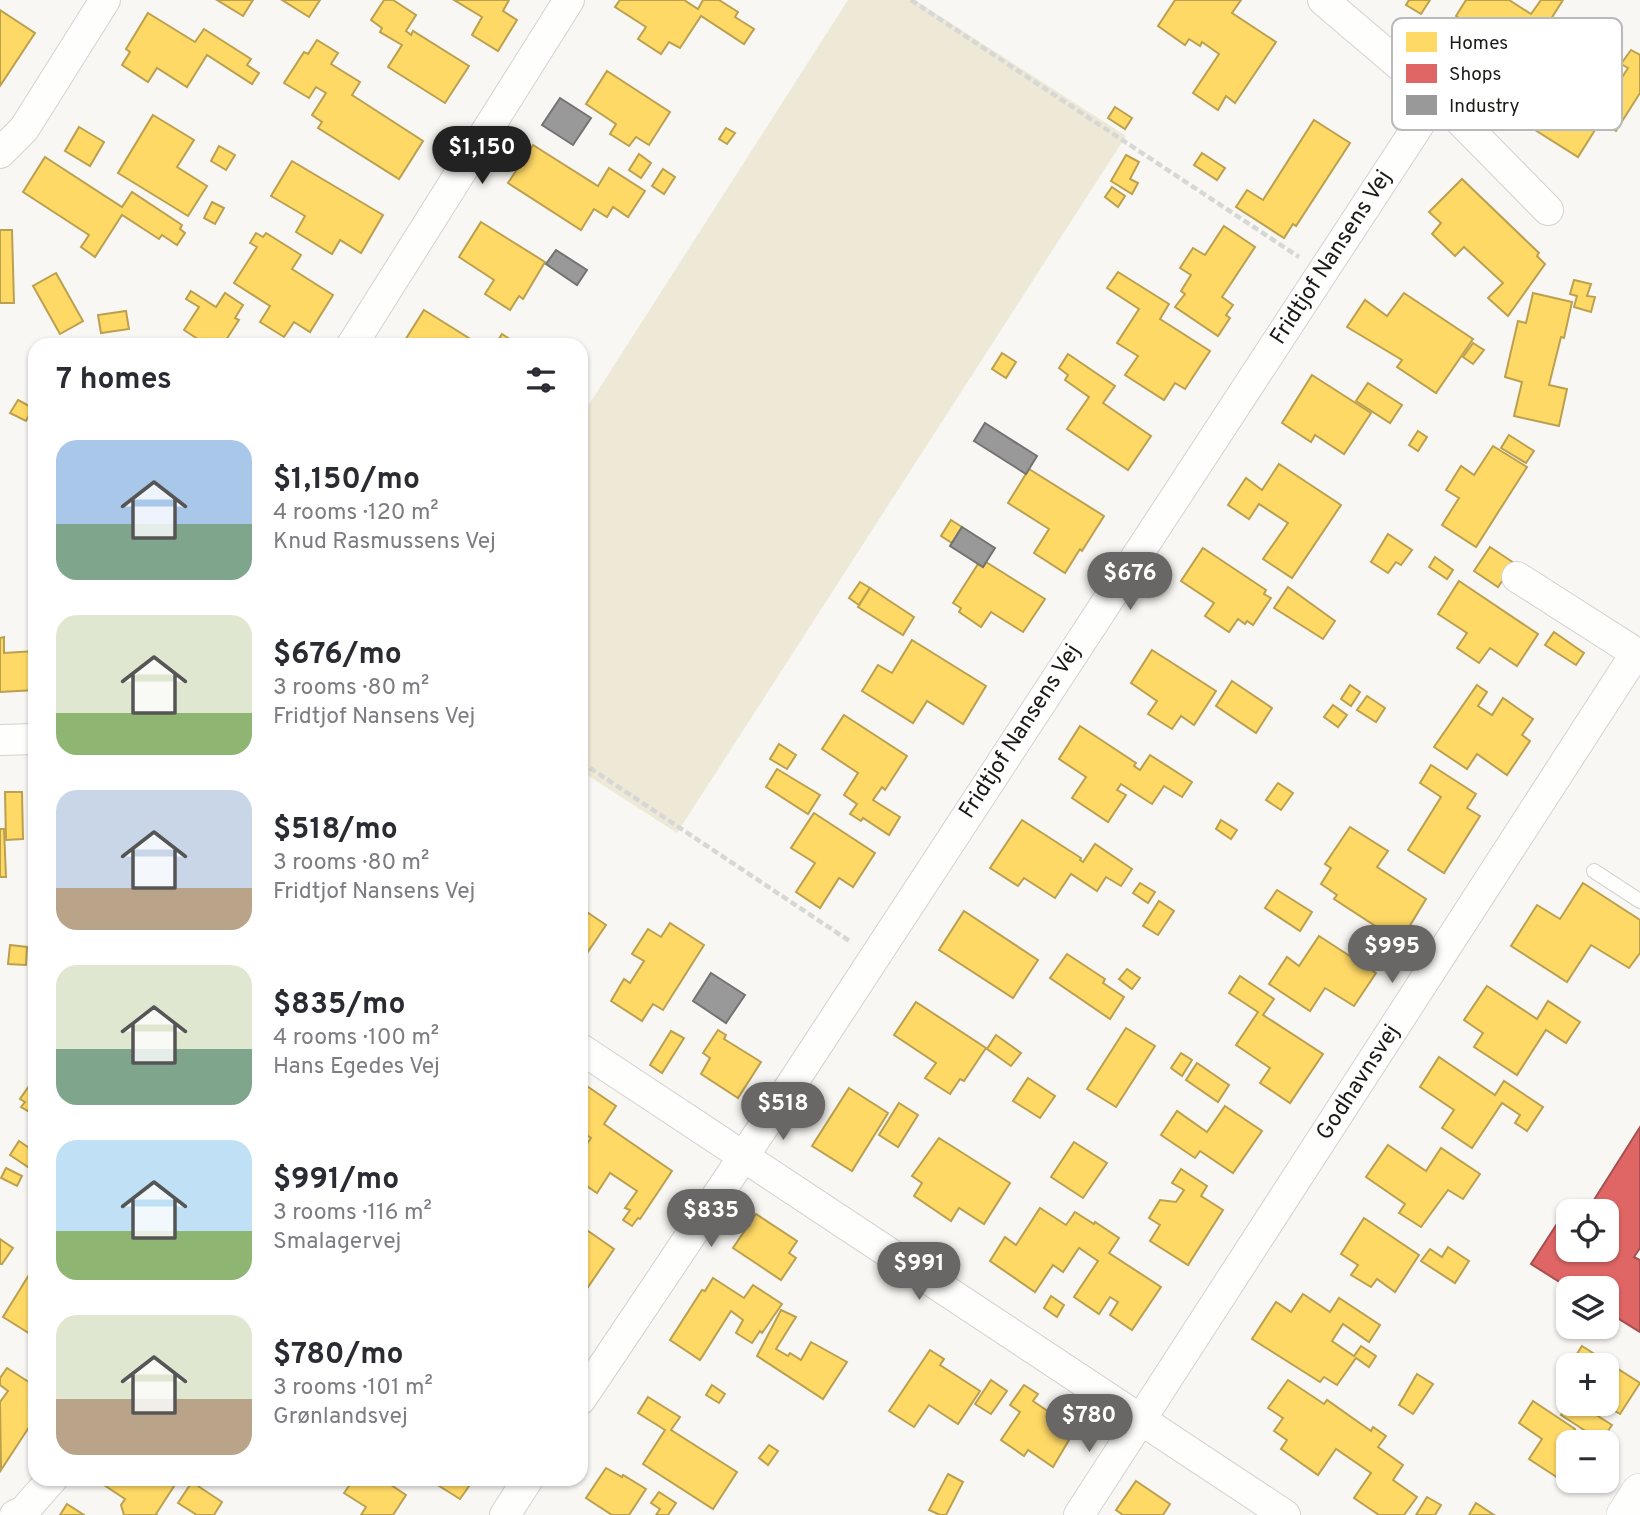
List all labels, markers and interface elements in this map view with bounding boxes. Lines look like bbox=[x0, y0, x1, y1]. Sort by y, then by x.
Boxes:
legend bbox=[1392, 18, 1622, 130]
text: Homes bbox=[1449, 32, 1508, 56]
text: Shops bbox=[1449, 63, 1501, 87]
text: Industry bbox=[1449, 95, 1519, 119]
pin: $1,150 bbox=[425, 127, 539, 186]
text: $1,150 bbox=[448, 134, 516, 163]
street label: Fridtjof Nansens Vej bbox=[1265, 165, 1399, 351]
icon: filters bbox=[522, 361, 560, 399]
text: 7 homes bbox=[56, 362, 172, 399]
text: $1,150/mo bbox=[273, 462, 420, 499]
icon: home bbox=[112, 468, 196, 552]
text: 4 rooms · 120 m² bbox=[273, 499, 439, 528]
text: Knud Rasmussens Vej bbox=[273, 528, 496, 557]
pin: $676 bbox=[1089, 552, 1171, 612]
text: $676 bbox=[1103, 560, 1157, 589]
text: $676/mo bbox=[273, 637, 402, 674]
street label: Fridtjof Nansens Vej bbox=[954, 639, 1088, 825]
icon: home bbox=[112, 643, 196, 727]
text: 3 rooms · 80 m² bbox=[273, 674, 429, 703]
text: Fridtjof Nansens Vej bbox=[273, 703, 475, 732]
text: $518/mo bbox=[273, 812, 398, 849]
icon: home bbox=[112, 818, 196, 902]
text: 3 rooms · 80 m² bbox=[273, 849, 429, 878]
text: Fridtjof Nansens Vej bbox=[273, 878, 475, 907]
pin: $995 bbox=[1351, 926, 1433, 985]
text: $995 bbox=[1364, 933, 1420, 962]
text: $835/mo bbox=[273, 987, 405, 1024]
icon: home bbox=[112, 993, 196, 1077]
street label: Godhavnsvej bbox=[1311, 1020, 1407, 1146]
text: 4 rooms · 100 m² bbox=[273, 1024, 439, 1053]
text: Hans Egedes Vej bbox=[273, 1053, 440, 1082]
pin: $518 bbox=[742, 1082, 824, 1142]
text: $518 bbox=[757, 1090, 809, 1119]
text: $991/mo bbox=[273, 1162, 399, 1199]
icon: home bbox=[112, 1168, 196, 1252]
pin: $835 bbox=[670, 1190, 752, 1249]
text: $835 bbox=[683, 1197, 739, 1226]
text: 3 rooms · 116 m² bbox=[273, 1199, 432, 1228]
map controls bbox=[1556, 1199, 1619, 1493]
button: locate bbox=[1556, 1199, 1619, 1262]
text: Smalagervej bbox=[273, 1228, 401, 1257]
pin: $991 bbox=[878, 1242, 960, 1302]
text: $991 bbox=[893, 1250, 945, 1279]
button: layers bbox=[1556, 1276, 1619, 1339]
text: $780/mo bbox=[273, 1337, 404, 1374]
icon: home bbox=[112, 1343, 196, 1427]
button: + bbox=[1556, 1353, 1619, 1416]
text: 3 rooms · 101 m² bbox=[273, 1374, 433, 1403]
pin: $780 bbox=[1048, 1394, 1130, 1454]
text: $780 bbox=[1062, 1402, 1116, 1431]
text: Grønlandsvej bbox=[273, 1403, 408, 1432]
button: − bbox=[1556, 1430, 1619, 1493]

